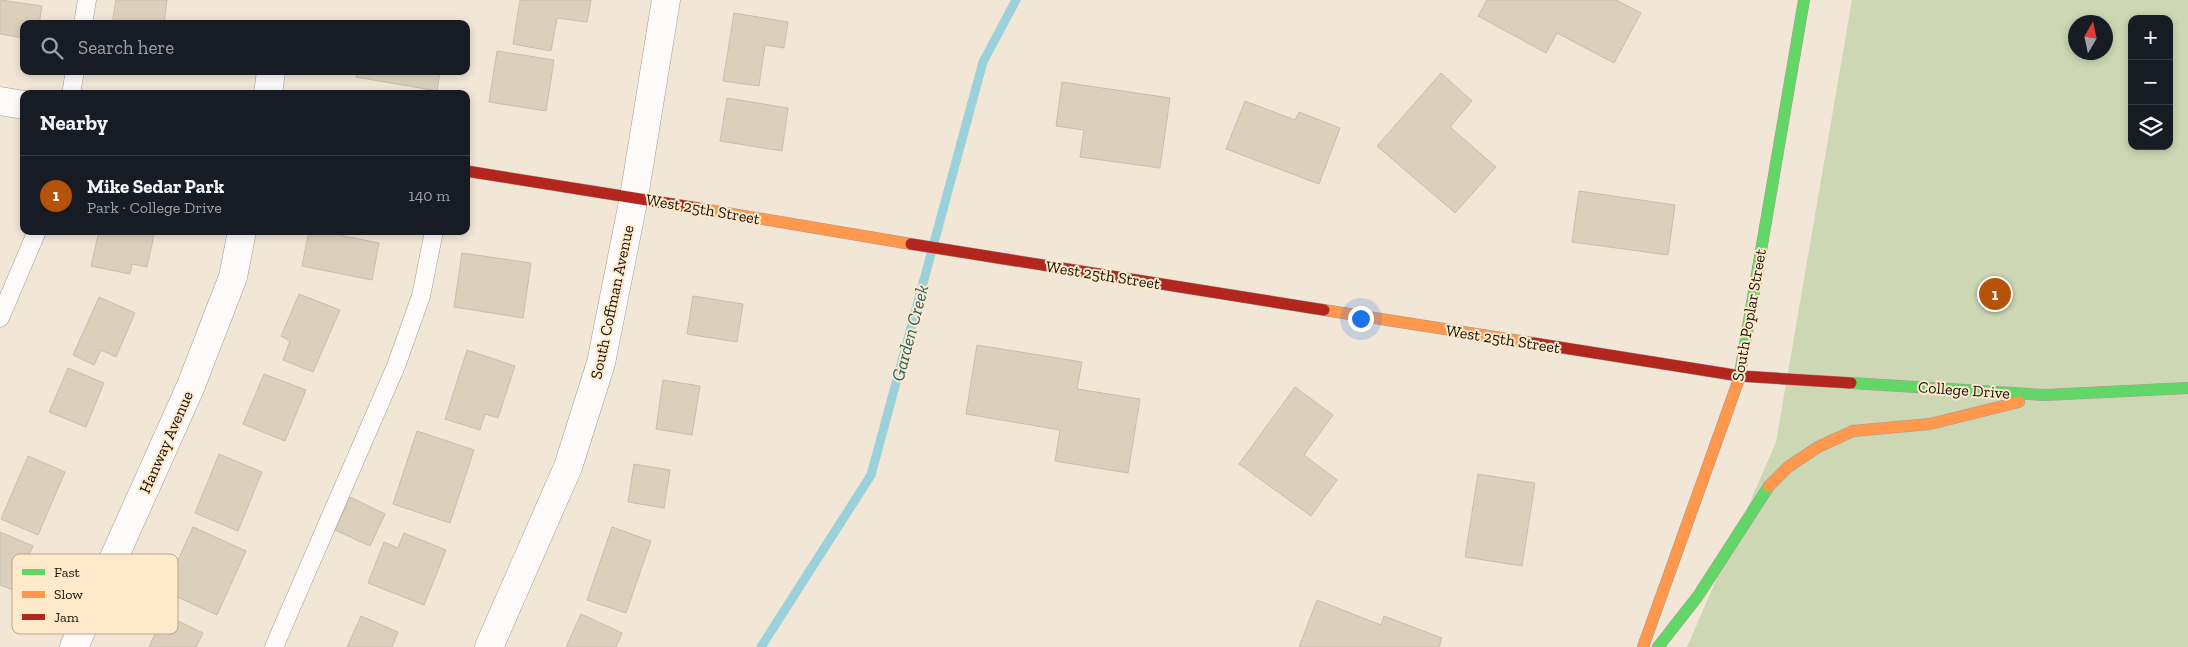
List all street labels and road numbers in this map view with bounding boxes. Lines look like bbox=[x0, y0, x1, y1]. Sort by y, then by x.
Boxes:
street label: West 25th Street bbox=[645, 190, 761, 228]
street label: South Coffman Avenue bbox=[586, 223, 638, 381]
street label: South Poplar Street bbox=[1728, 247, 1770, 383]
street label: West 25th Street bbox=[1045, 257, 1161, 293]
street label: West 25th Street bbox=[1445, 321, 1561, 357]
street label: College Drive bbox=[1917, 377, 2011, 403]
street label: Hanway Avenue bbox=[135, 388, 197, 496]

